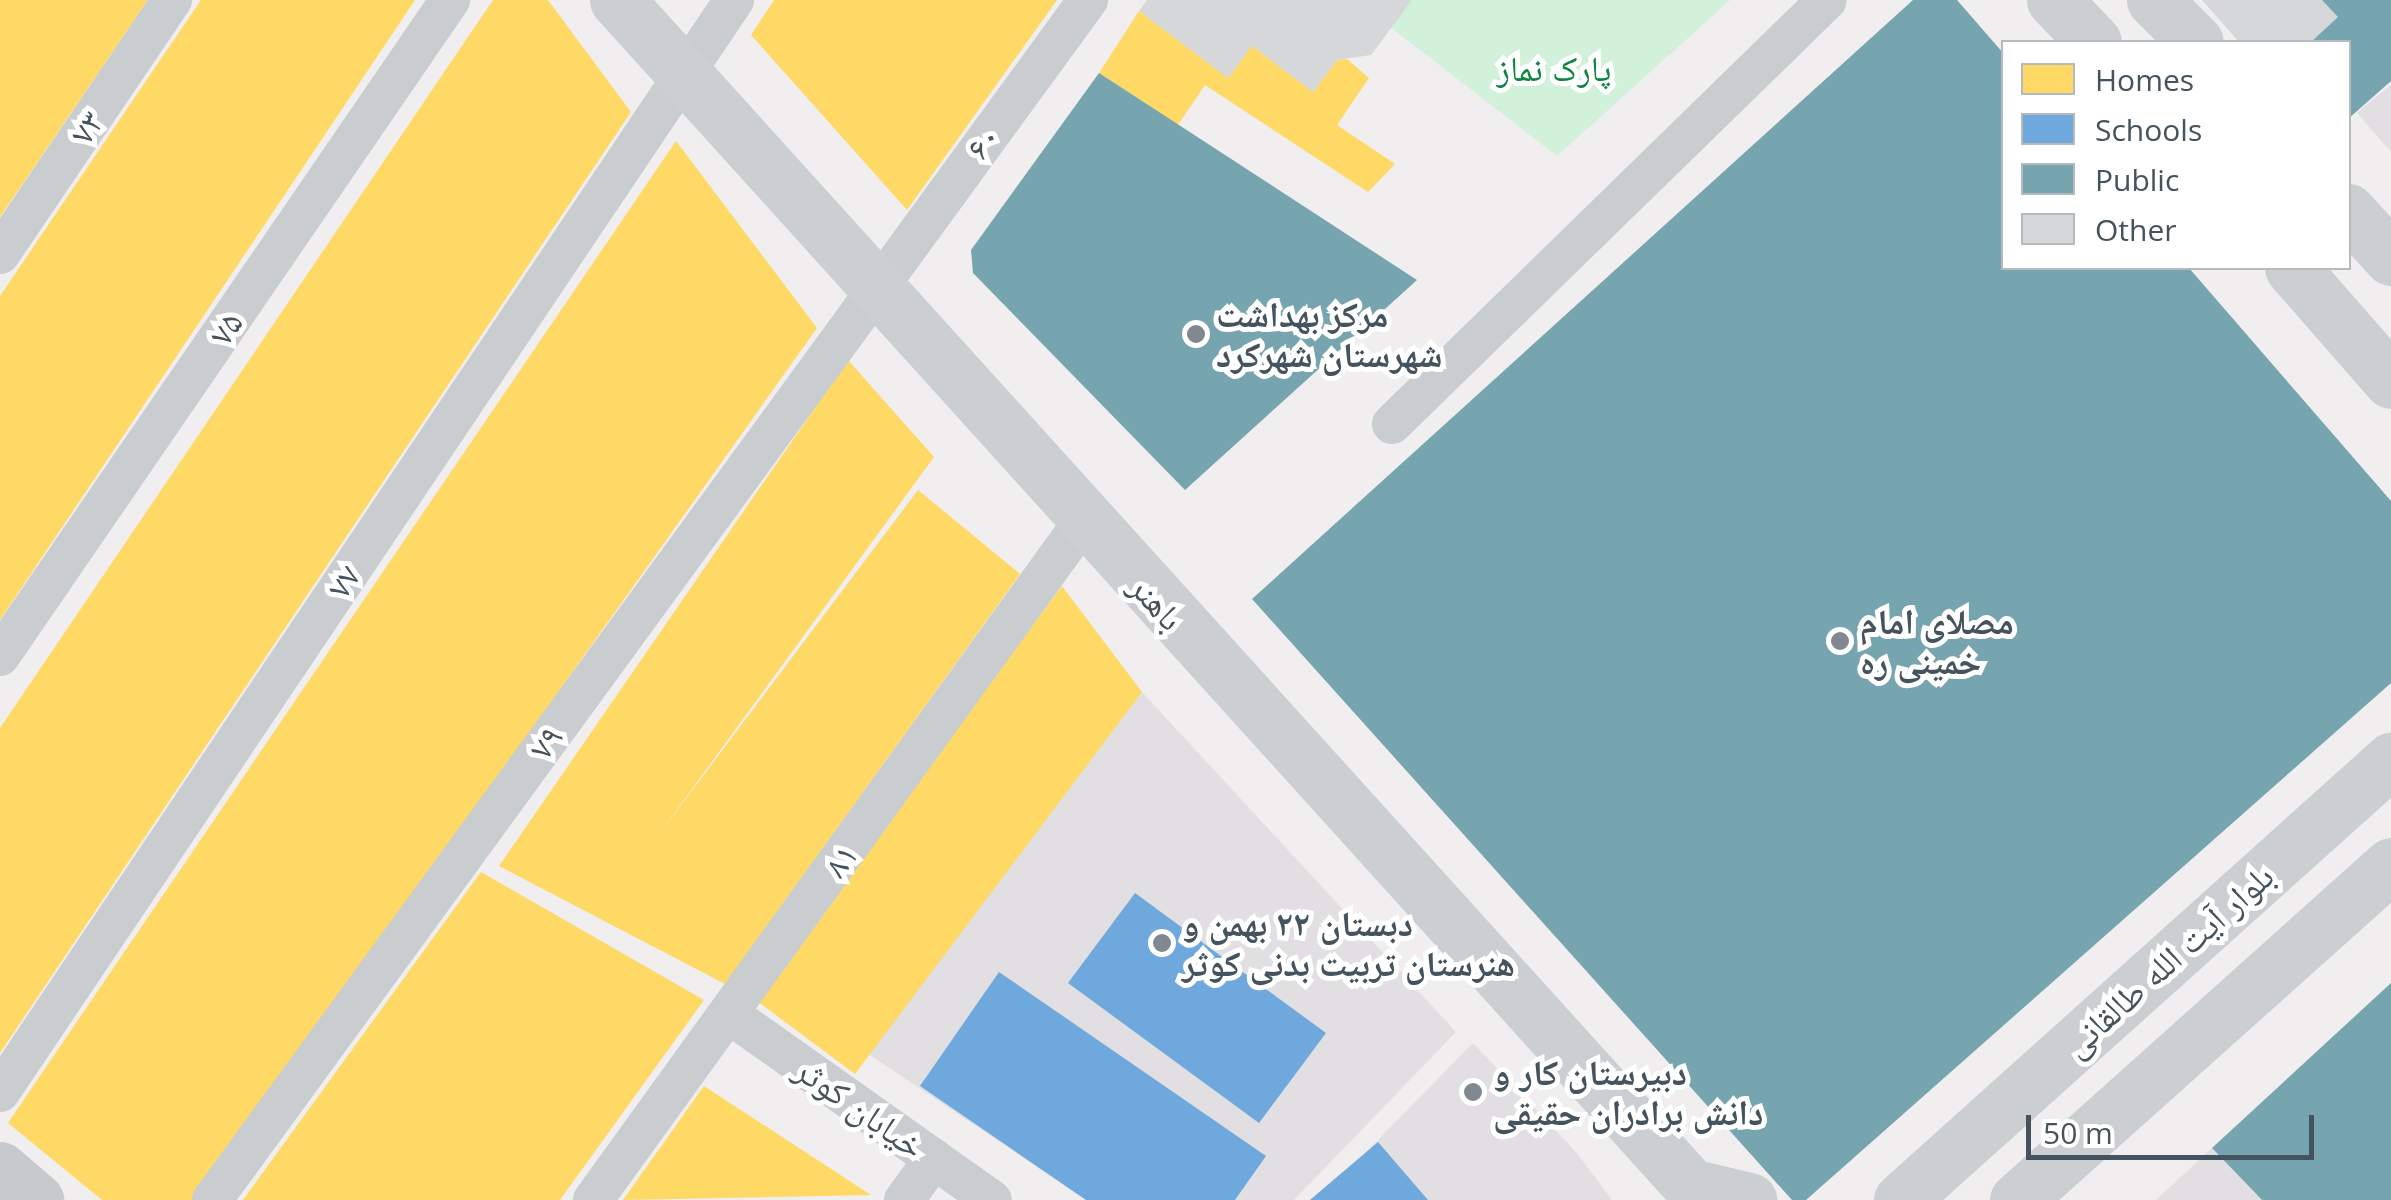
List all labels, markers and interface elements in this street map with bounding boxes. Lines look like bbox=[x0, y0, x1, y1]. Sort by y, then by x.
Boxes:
legend bbox=[2001, 40, 2351, 270]
park label: پارک نماز bbox=[1496, 47, 1612, 89]
text: Homes bbox=[2095, 59, 2194, 100]
street label: ۷۳ bbox=[60, 102, 112, 152]
text: Schools bbox=[2095, 109, 2202, 150]
street label: ۶۰ bbox=[956, 117, 1008, 167]
text: Public bbox=[2095, 159, 2179, 200]
text: Other bbox=[2095, 209, 2177, 250]
place label: مرکز بهداشت شهرستان شهرکرد bbox=[1216, 293, 1442, 375]
street label: ۷۵ bbox=[199, 303, 251, 353]
marker: مرکز بهداشت شهرستان شهرکرد bbox=[1185, 323, 1207, 345]
street label: ۷۷ bbox=[317, 556, 369, 606]
street label: باهنر bbox=[1121, 565, 1193, 639]
place label: مصلای امام خمینی ره bbox=[1860, 600, 2014, 682]
marker: مصلای امام خمینی ره bbox=[1829, 630, 1851, 652]
street label: ۷۹ bbox=[519, 717, 571, 767]
street label: ۸۱ bbox=[814, 835, 866, 885]
street label: بلوار آیت الله طالقانی bbox=[2054, 855, 2282, 1065]
place label: دبستان ۲۲ بهمن و هنرستان تربیت بدنی کوثر bbox=[1182, 902, 1515, 984]
marker: دبستان ۲۲ بهمن و هنرستان تربیت بدنی کوثر bbox=[1151, 932, 1173, 954]
street label: خیابان کوثر bbox=[787, 1047, 933, 1167]
place label: دبیرستان کار و دانش برادران حقیقی bbox=[1493, 1051, 1764, 1133]
marker: دبیرستان کار و دانش برادران حقیقی bbox=[1462, 1081, 1484, 1103]
scale bar bbox=[2031, 1095, 2318, 1157]
text: 50 m bbox=[2043, 1112, 2113, 1153]

